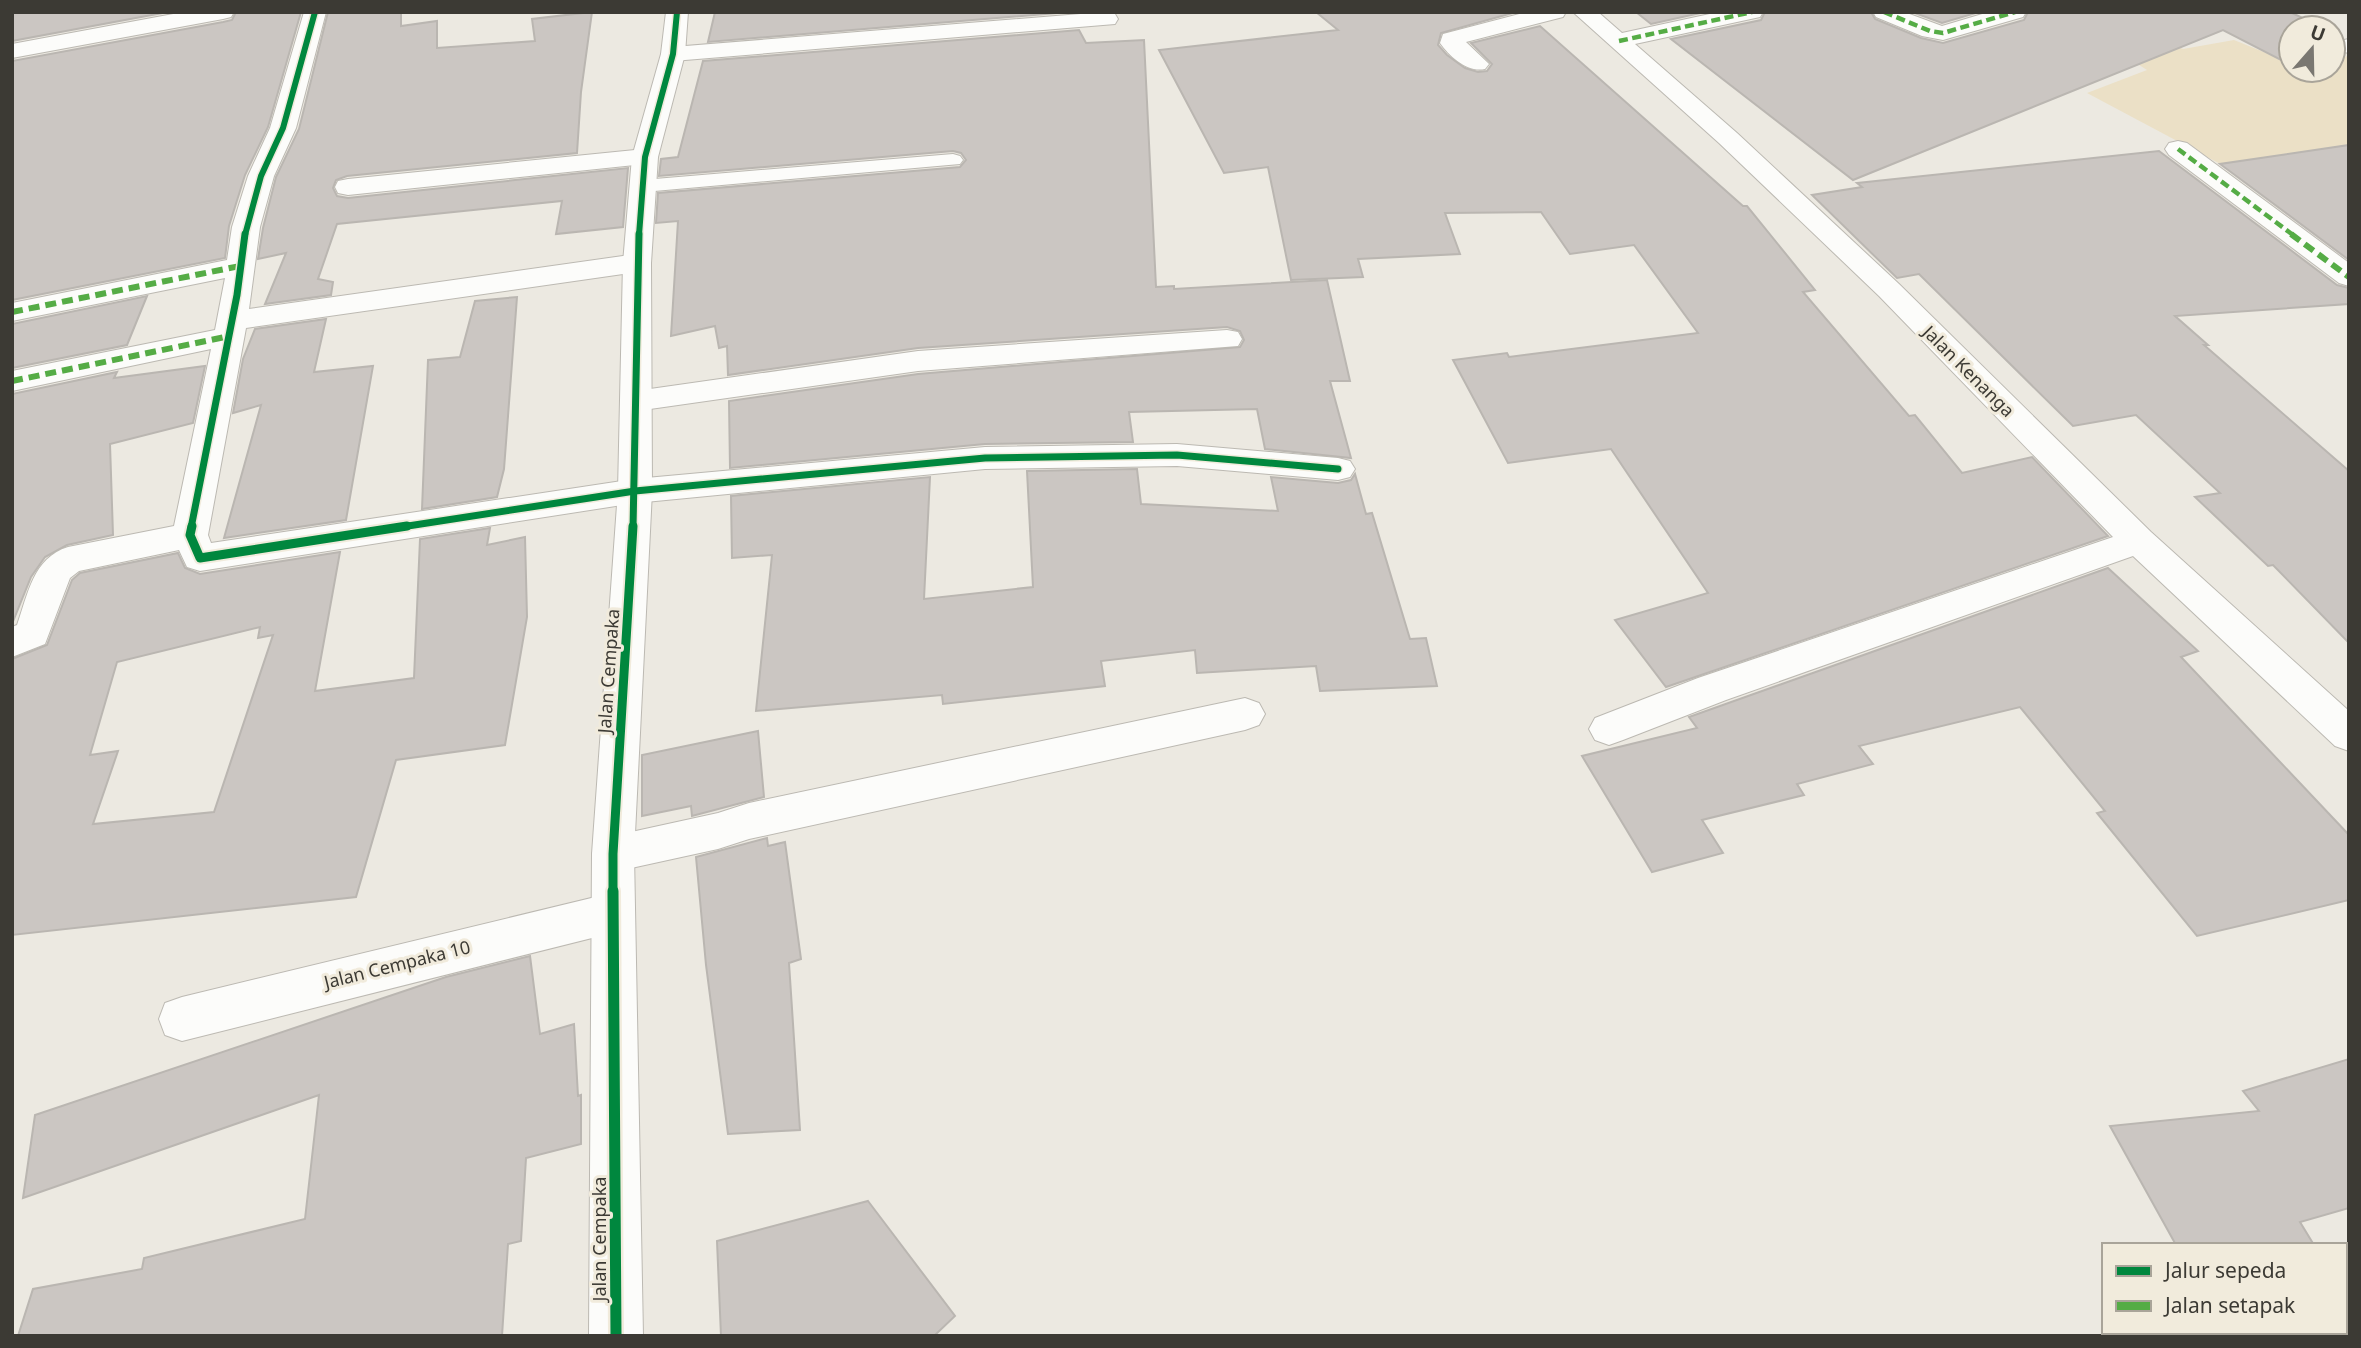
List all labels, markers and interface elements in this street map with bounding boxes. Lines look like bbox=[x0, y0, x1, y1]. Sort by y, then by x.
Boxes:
north arrow bbox=[2277, 14, 2347, 84]
text: U bbox=[2307, 18, 2329, 48]
street label: Jalan Kenanga bbox=[1917, 319, 2020, 422]
street label: Jalan Cempaka bbox=[592, 608, 624, 736]
street label: Jalan Cempaka 10 bbox=[319, 934, 473, 994]
street label: Jalan Cempaka bbox=[587, 1177, 611, 1303]
legend bbox=[2102, 1243, 2347, 1334]
text: Jalur sepeda bbox=[2163, 1256, 2286, 1284]
text: Jalan setapak bbox=[2163, 1291, 2296, 1319]

